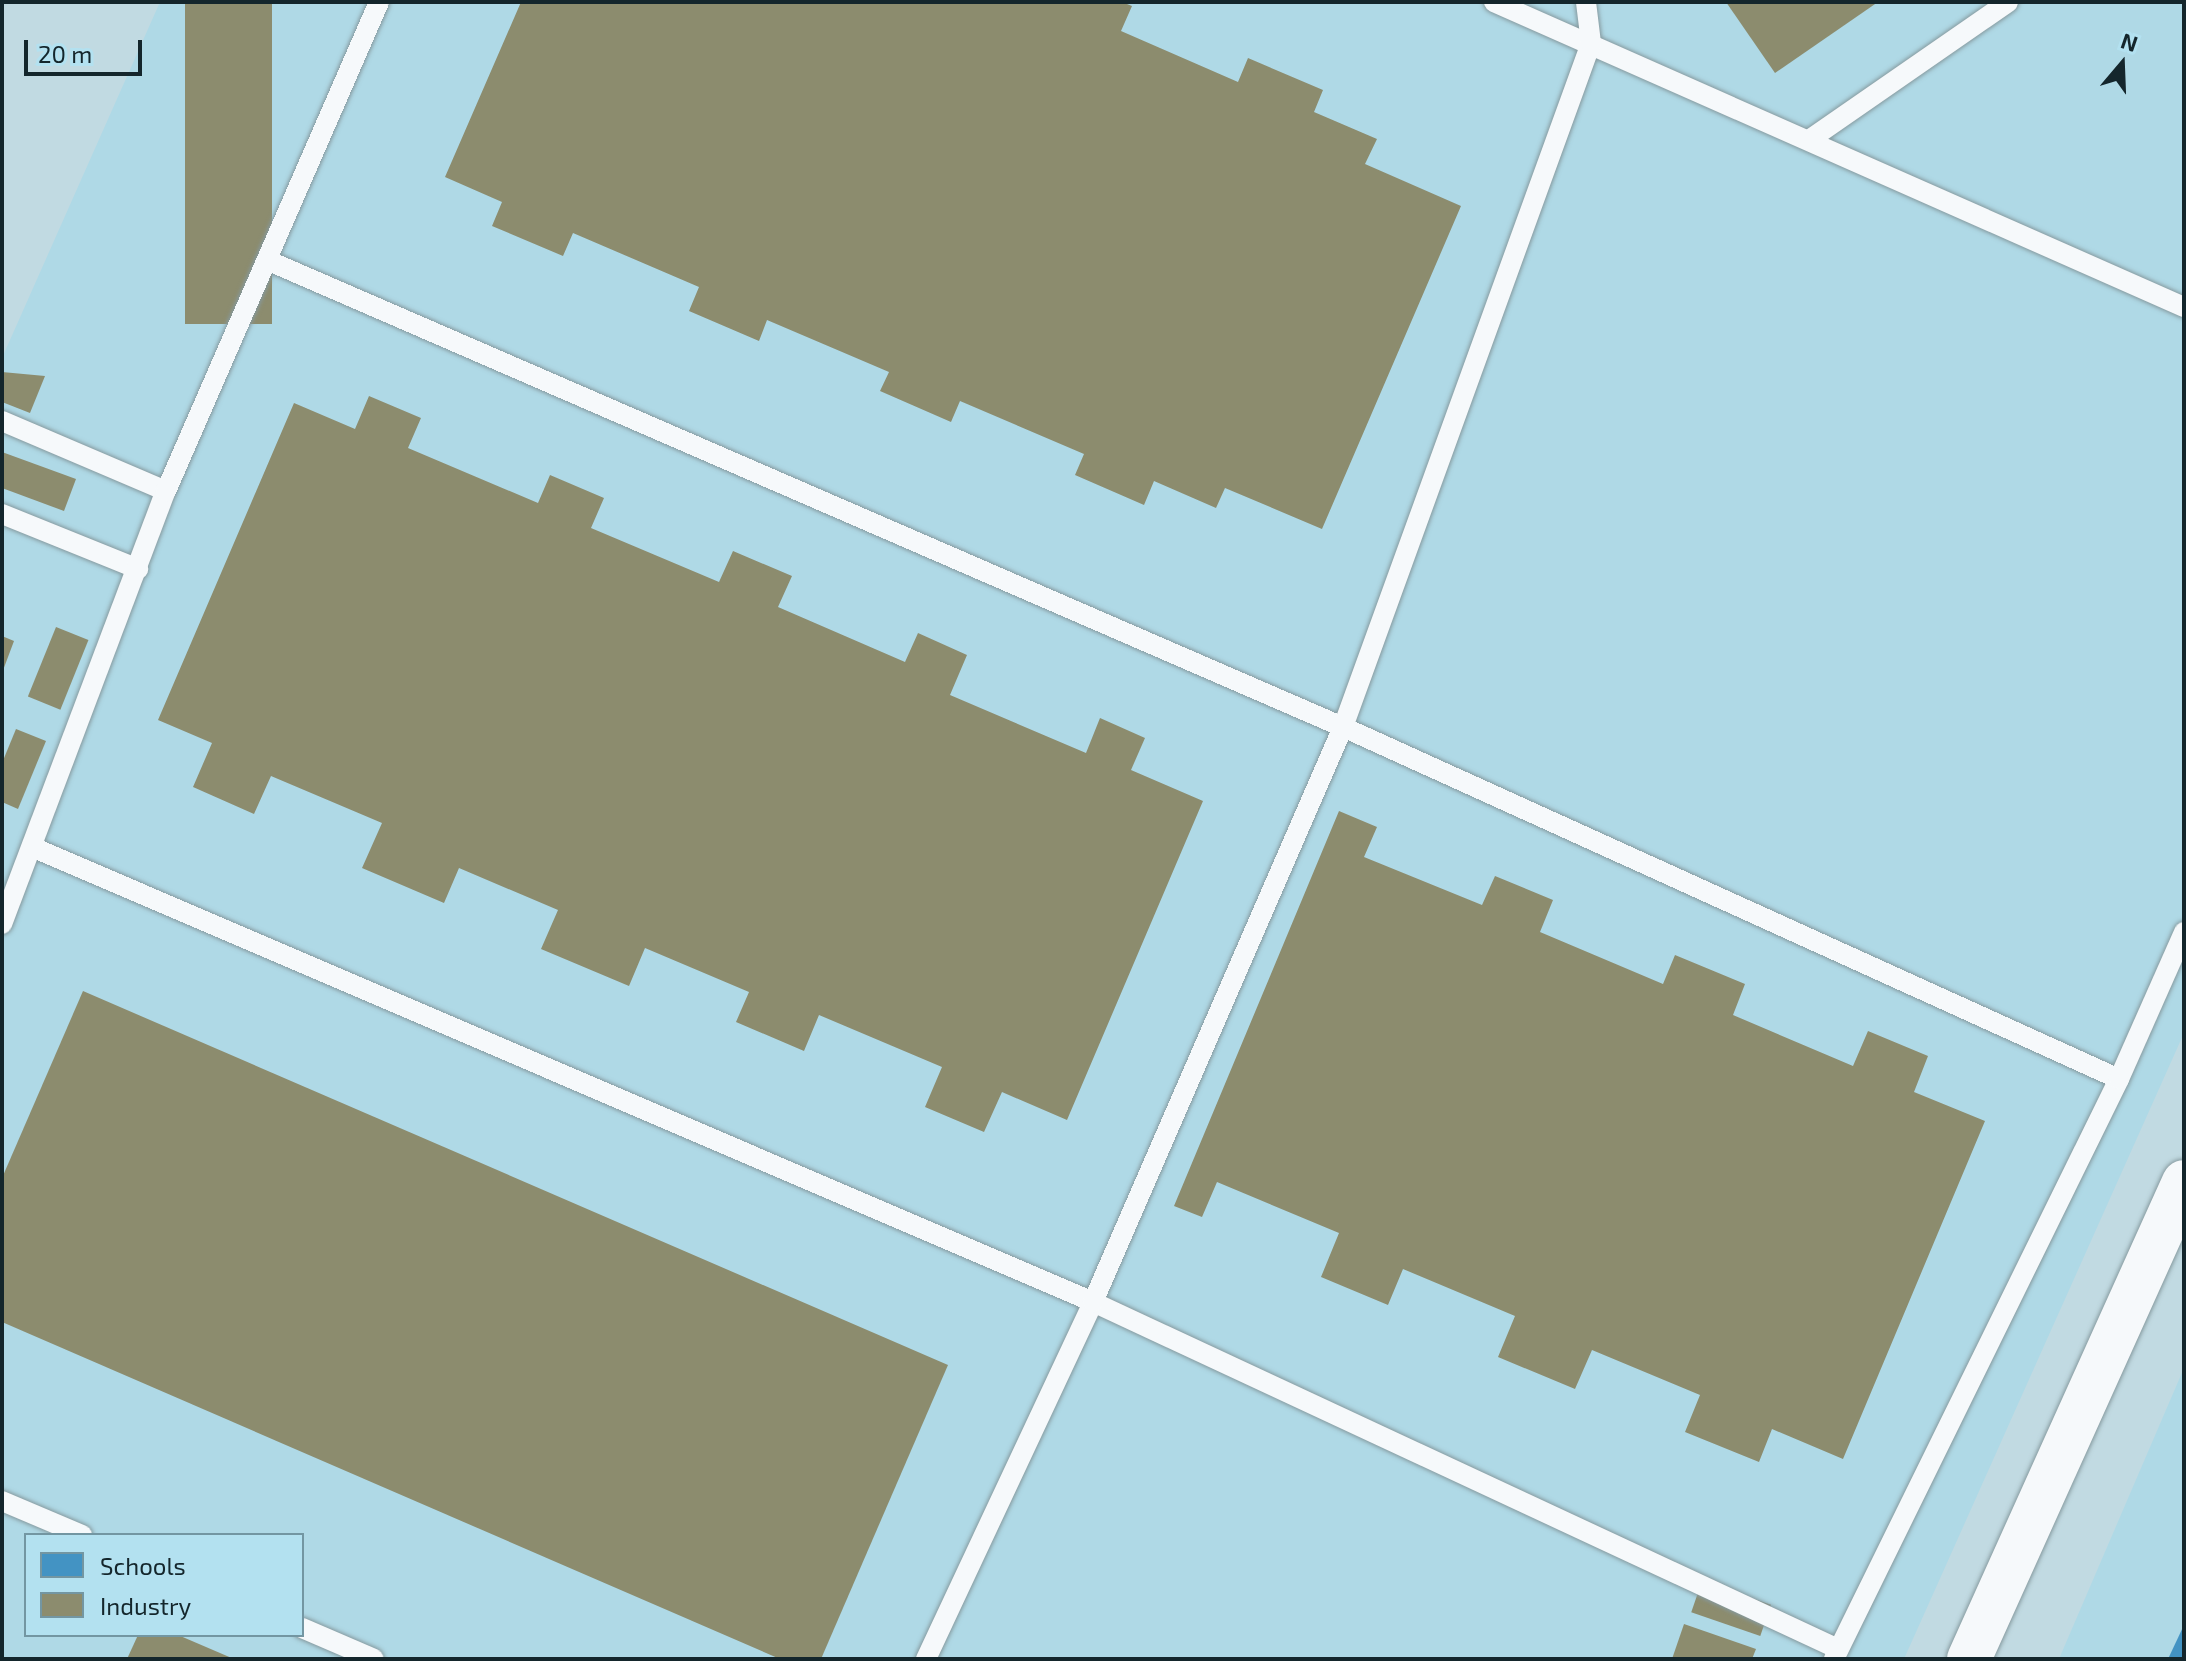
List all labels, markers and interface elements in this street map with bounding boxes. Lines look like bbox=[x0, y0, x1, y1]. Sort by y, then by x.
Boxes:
scale bar bbox=[28, 24, 146, 74]
north arrow bbox=[2082, 24, 2162, 104]
text: N bbox=[2118, 26, 2142, 56]
text: 20 m bbox=[38, 39, 92, 68]
legend bbox=[24, 1533, 304, 1637]
text: Schools bbox=[100, 1551, 186, 1580]
text: Industry bbox=[100, 1591, 191, 1620]

